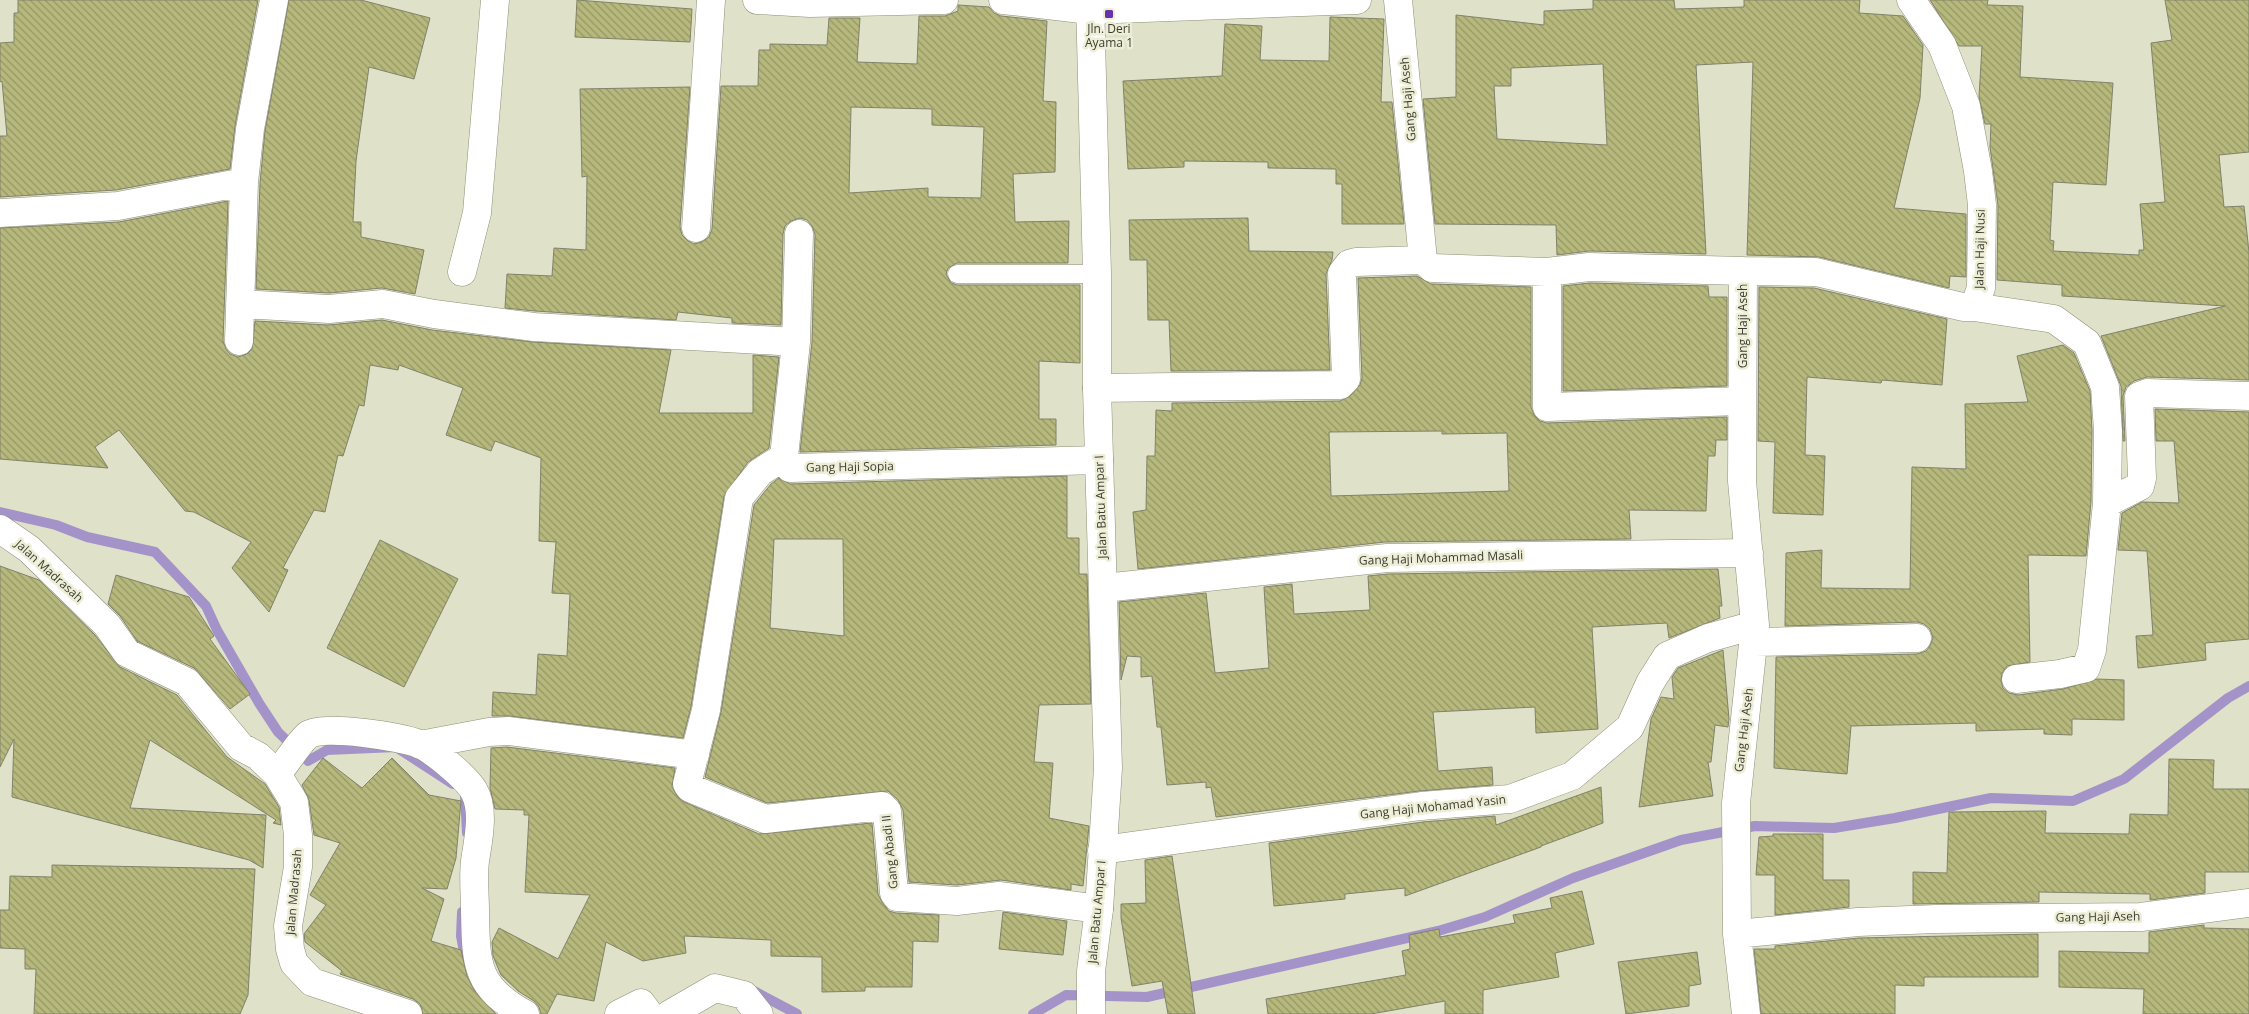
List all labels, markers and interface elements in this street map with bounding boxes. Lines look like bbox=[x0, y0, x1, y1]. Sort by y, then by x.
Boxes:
marker: Jln. Deri Ayama 1 bbox=[1103, 8, 1115, 20]
place label: Jln. Deri Ayama 1 bbox=[1085, 20, 1133, 51]
street label: Gang Haji Aseh bbox=[1395, 56, 1420, 142]
street label: Jalan Haji Nusi bbox=[1970, 209, 1989, 290]
street label: Gang Haji Aseh bbox=[1734, 284, 1751, 368]
street label: Jalan Batu Ampar I bbox=[1090, 455, 1111, 560]
street label: Gang Haji Sopia bbox=[806, 457, 894, 476]
street label: Jalan Madrasah bbox=[11, 535, 87, 606]
street label: Gang Haji Mohammad Masali bbox=[1359, 546, 1523, 569]
street label: Gang Haji Aseh bbox=[1730, 687, 1757, 773]
street label: Gang Haji Mohamad Yasin bbox=[1359, 790, 1507, 823]
street label: Gang Abadi II bbox=[877, 814, 902, 890]
street label: Jalan Madrasah bbox=[281, 848, 306, 937]
street label: Jalan Batu Ampar I bbox=[1083, 860, 1109, 965]
street label: Gang Haji Aseh bbox=[2056, 907, 2140, 926]

